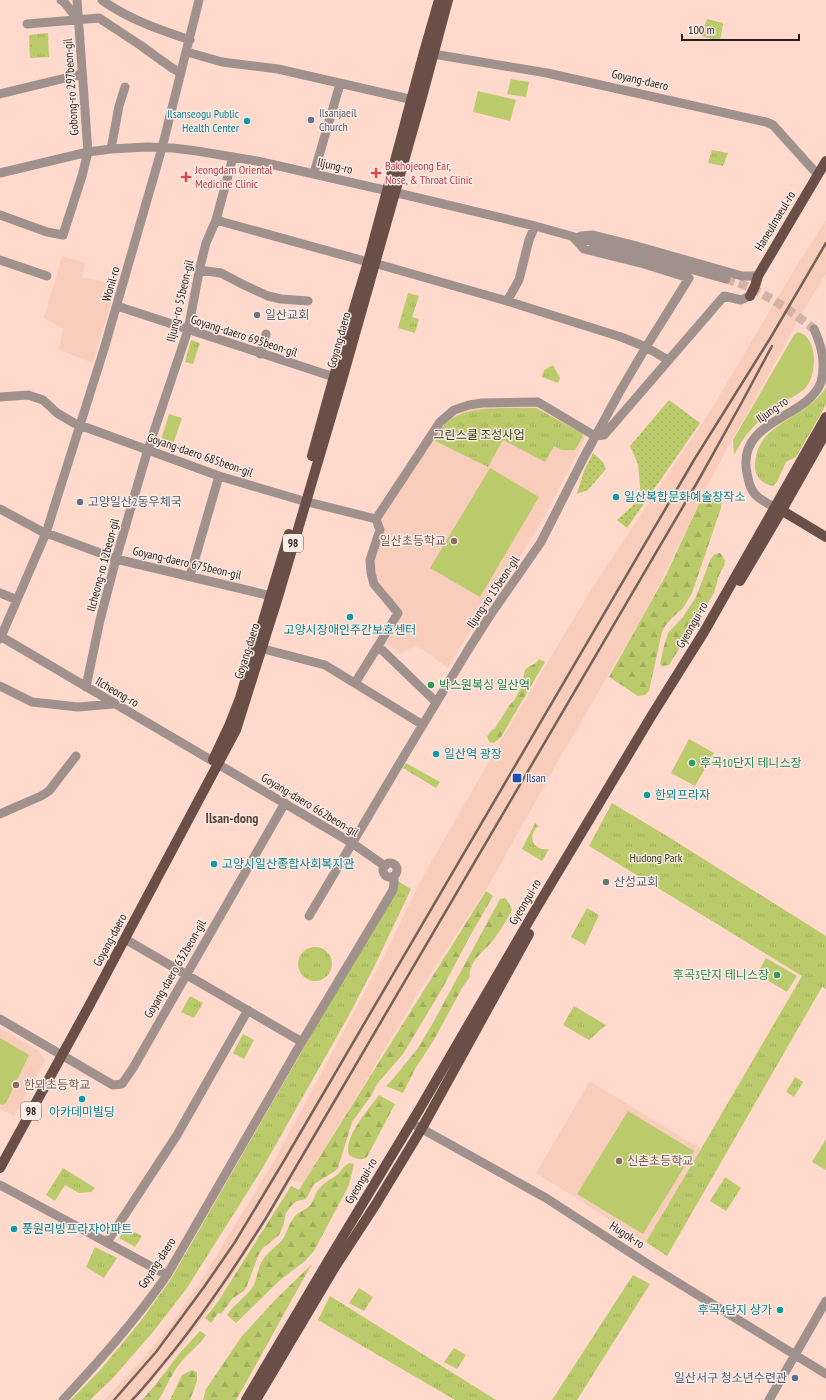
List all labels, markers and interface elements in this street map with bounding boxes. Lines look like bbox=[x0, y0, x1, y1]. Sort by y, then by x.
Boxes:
scale bar bbox=[682, 16, 799, 42]
text: 100 m bbox=[688, 22, 715, 37]
street label: Gobong-ro 297beon-gil bbox=[60, 38, 81, 136]
street label: Goyang-daero bbox=[610, 66, 670, 93]
place label: Ilsanjaeil Church bbox=[319, 105, 357, 134]
place label: Ilsanseogu Public Health Center bbox=[167, 106, 240, 135]
marker: Ilsanjaeil Church bbox=[306, 115, 316, 125]
marker: Ilsanseogu Public Health Center bbox=[242, 116, 252, 126]
street label: Iljung-ro bbox=[316, 154, 354, 177]
place label: Bakhojeong Ear, Nose, & Throat Clinic bbox=[385, 158, 473, 187]
place label: Jeongdam Oriental Medicine Clinic bbox=[194, 162, 273, 191]
marker: Bakhojeong Ear, Nose, & Throat Clinic bbox=[370, 167, 382, 179]
marker: Jeongdam Oriental Medicine Clinic bbox=[180, 171, 192, 183]
street label: Haneulmaeul-ro bbox=[751, 188, 798, 253]
street label: Iljung-ro 55beon-gil bbox=[163, 258, 196, 343]
street label: Wonil-ro bbox=[98, 265, 123, 303]
place label: 일산교회 bbox=[265, 307, 309, 322]
marker: 일산교회 bbox=[252, 310, 262, 320]
street label: Goyang-daero bbox=[323, 310, 354, 370]
street label: Goyang-daero 695beon-gil bbox=[189, 311, 299, 360]
street label: Iljung-ro bbox=[753, 393, 791, 426]
park label: 그린스쿨 조성사업 bbox=[434, 427, 524, 442]
street label: Goyang-daero 685beon-gil bbox=[145, 429, 255, 480]
place label: 일산복합문화예술창작소 bbox=[624, 489, 745, 504]
marker: 일산복합문화예술창작소 bbox=[611, 492, 621, 502]
place label: 고양일산2동우체국 bbox=[88, 494, 182, 509]
marker: 고양일산2동우체국 bbox=[75, 497, 85, 507]
street label: Ilcheong-ro 12beon-gil bbox=[83, 517, 122, 613]
place label: 일산초등학교 bbox=[380, 533, 446, 548]
road number: 98 bbox=[283, 534, 303, 552]
marker: 일산초등학교 bbox=[449, 536, 459, 546]
street label: Goyang-daero 675beon-gil bbox=[131, 543, 243, 582]
street label: Iljung-ro 15beon-gil bbox=[463, 553, 522, 631]
street label: Gyeongui-ro bbox=[672, 599, 711, 650]
marker: 고양시장애인주간보호센터 bbox=[345, 612, 355, 622]
street label: Goyang-daero bbox=[230, 621, 263, 681]
place label: 고양시장애인주간보호센터 bbox=[284, 622, 416, 637]
street label: Ilcheong-ro bbox=[93, 673, 142, 710]
place label: 박스원복싱 일산역 bbox=[439, 677, 530, 692]
marker: 박스원복싱 일산역 bbox=[426, 680, 436, 690]
place label: 일산역 광장 bbox=[444, 746, 502, 761]
marker: 일산역 광장 bbox=[431, 749, 441, 759]
place label: 후곡10단지 테니스장 bbox=[700, 755, 802, 770]
marker: 후곡10단지 테니스장 bbox=[687, 758, 697, 768]
street label: Goyang-daero 662beon-gil bbox=[259, 770, 362, 840]
place label: Ilsan bbox=[526, 770, 546, 785]
marker: Ilsan bbox=[511, 772, 523, 784]
place label: 한뫼프라자 bbox=[655, 787, 710, 802]
marker: 한뫼프라자 bbox=[642, 790, 652, 800]
district label: Ilsan-dong bbox=[206, 809, 258, 827]
park label: Hudong Park bbox=[630, 850, 683, 865]
place label: 고양시일산종합사회복지관 bbox=[222, 856, 354, 871]
marker: 고양시일산종합사회복지관 bbox=[209, 859, 219, 869]
place label: 산성교회 bbox=[614, 874, 658, 889]
street label: Gyeongui-ro bbox=[505, 876, 544, 927]
marker: 산성교회 bbox=[601, 877, 611, 887]
street label: Goyang-daero bbox=[89, 911, 130, 969]
street label: Goyang-daero 632beon-gil bbox=[140, 917, 209, 1021]
place label: 후곡3단지 테니스장 bbox=[673, 967, 769, 982]
marker: 후곡3단지 테니스장 bbox=[772, 970, 782, 980]
place label: 한뫼초등학교 bbox=[24, 1077, 90, 1092]
marker: 한뫼초등학교 bbox=[11, 1080, 21, 1090]
marker: 아카데미빌딩 bbox=[77, 1094, 87, 1104]
road number: 98 bbox=[21, 1102, 41, 1120]
place label: 아카데미빌딩 bbox=[49, 1104, 115, 1119]
place label: 신촌초등학교 bbox=[627, 1153, 693, 1168]
street label: Gyeongui-ro bbox=[341, 1155, 380, 1206]
marker: 신촌초등학교 bbox=[614, 1156, 624, 1166]
street label: Hugok-ro bbox=[607, 1218, 647, 1251]
place label: 풍원리빙프라자아파트 bbox=[22, 1221, 132, 1236]
marker: 풍원리빙프라자아파트 bbox=[9, 1224, 19, 1234]
street label: Goyang-daero bbox=[135, 1234, 179, 1291]
place label: 후곡4단지 상가 bbox=[698, 1302, 772, 1317]
marker: 후곡4단지 상가 bbox=[775, 1305, 785, 1315]
place label: 일산서구 청소년수련관 bbox=[674, 1370, 787, 1385]
marker: 일산서구 청소년수련관 bbox=[790, 1373, 800, 1383]

